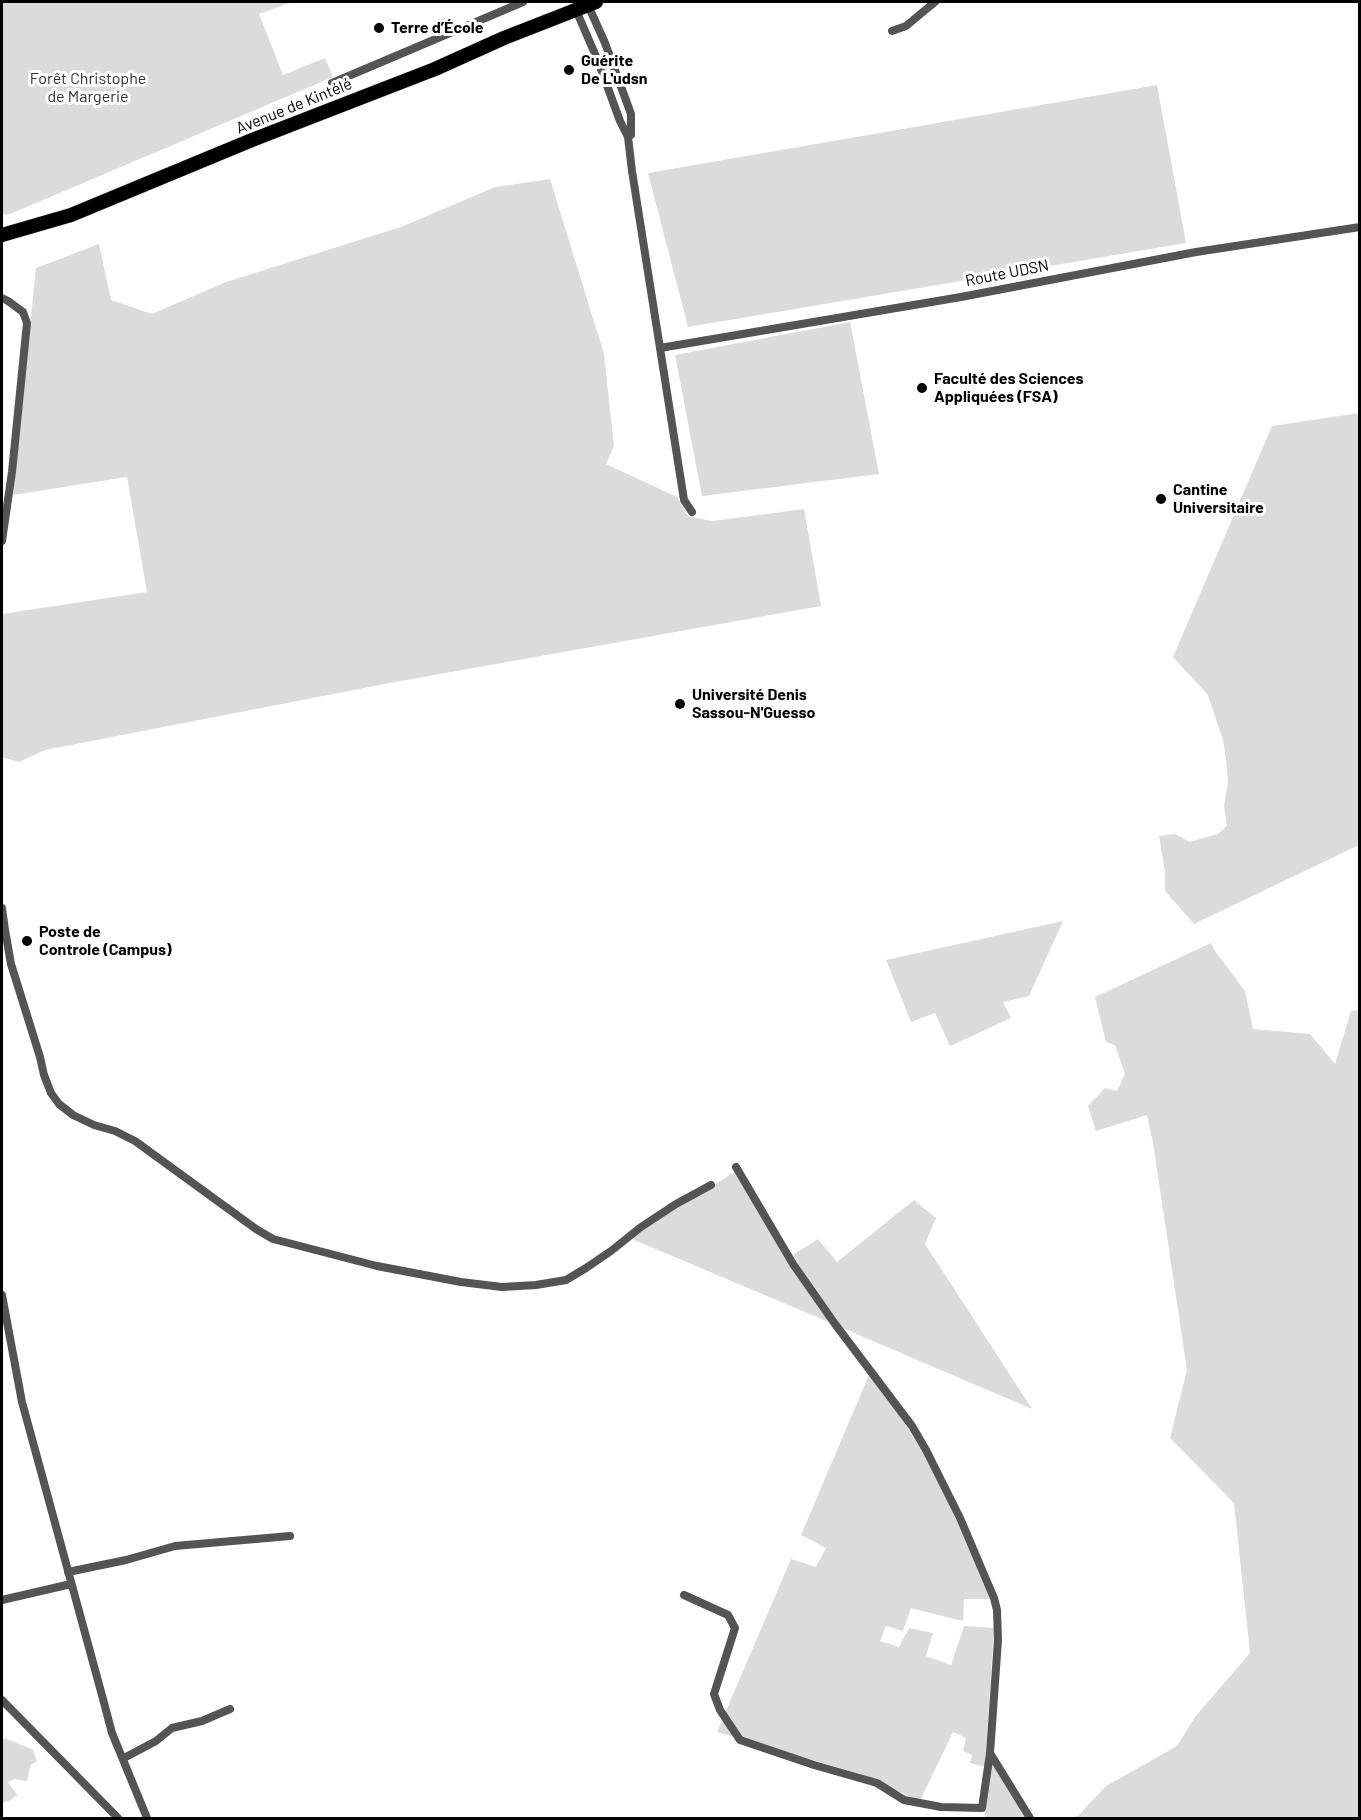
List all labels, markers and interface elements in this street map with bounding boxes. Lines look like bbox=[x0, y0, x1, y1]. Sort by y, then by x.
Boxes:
place label: Terre d’École bbox=[391, 18, 483, 38]
marker: Terre d’École bbox=[372, 21, 386, 35]
place label: Guérite De L'udsn bbox=[581, 51, 648, 89]
marker: Guérite De L'udsn bbox=[562, 63, 576, 77]
park label: Forêt Christophe de Margerie bbox=[30, 69, 146, 107]
street label: Avenue de Kintélé bbox=[233, 74, 355, 138]
street label: Route UDSN bbox=[964, 255, 1050, 291]
place label: Faculté des Sciences Appliquées (FSA) bbox=[934, 369, 1083, 407]
marker: Faculté des Sciences Appliquées (FSA) bbox=[915, 381, 929, 395]
place label: Cantine Universitaire bbox=[1173, 480, 1264, 518]
marker: Cantine Universitaire bbox=[1154, 492, 1168, 506]
place label: Université Denis Sassou-N'Guesso bbox=[692, 685, 815, 723]
marker: Université Denis Sassou-N'Guesso bbox=[673, 697, 687, 711]
place label: Poste de Controle (Campus) bbox=[39, 922, 172, 960]
marker: Poste de Controle (Campus) bbox=[20, 934, 34, 948]

